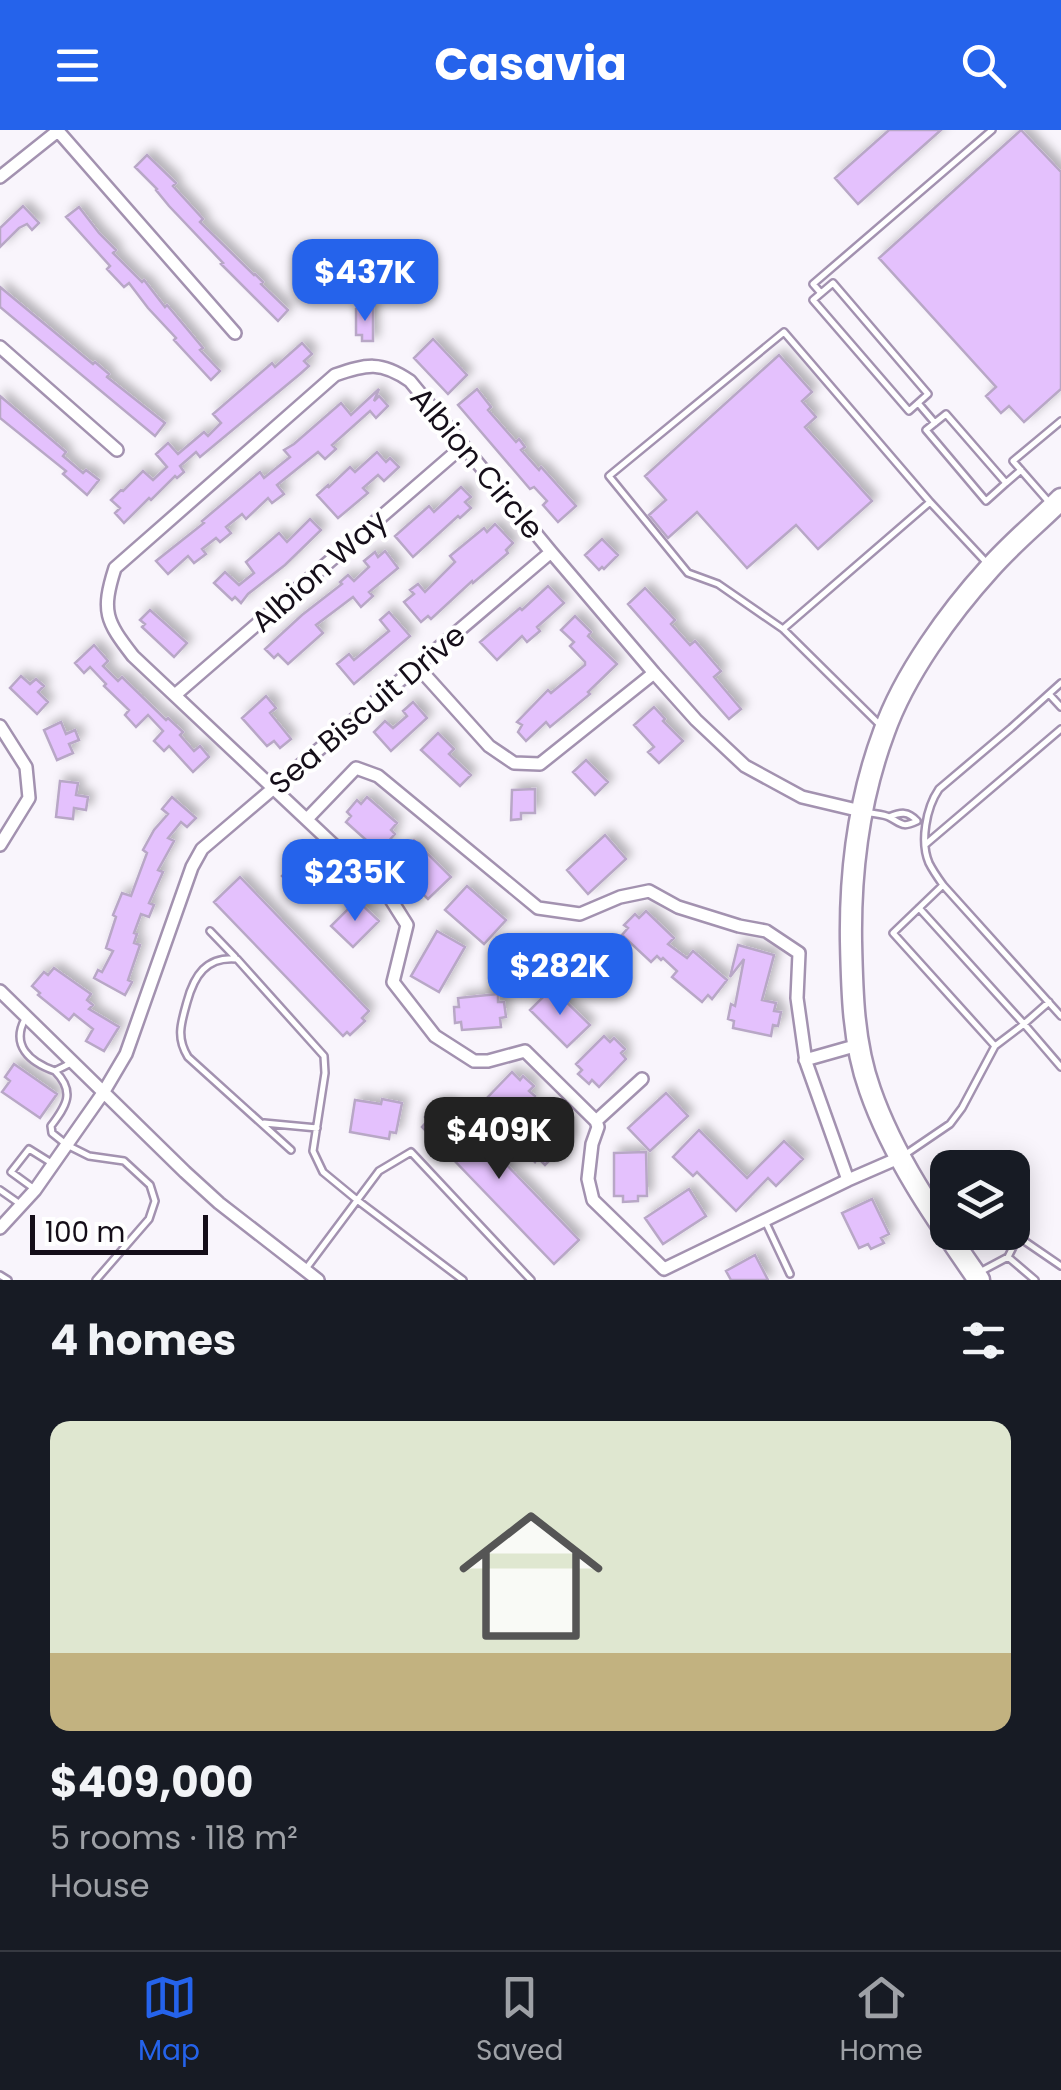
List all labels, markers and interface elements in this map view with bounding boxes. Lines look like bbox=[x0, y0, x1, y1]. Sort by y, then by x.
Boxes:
text: Casavia bbox=[434, 33, 627, 96]
icon: menu bbox=[50, 38, 105, 93]
icon: search bbox=[956, 38, 1011, 93]
pin: $437K bbox=[295, 239, 435, 324]
text: $437K bbox=[314, 249, 416, 294]
street label: Albion Circle bbox=[400, 377, 554, 549]
street label: Albion Way bbox=[241, 500, 397, 642]
street label: Sea Biscuit Drive bbox=[259, 614, 475, 804]
pin: $235K bbox=[285, 839, 425, 924]
text: $235K bbox=[304, 849, 406, 894]
pin: $282K bbox=[490, 933, 630, 1018]
text: $282K bbox=[510, 943, 610, 988]
pin: $409K bbox=[429, 1097, 569, 1182]
text: $409K bbox=[446, 1107, 552, 1152]
map controls bbox=[930, 1150, 1030, 1250]
button: layers bbox=[930, 1150, 1030, 1250]
scale bar bbox=[30, 1210, 208, 1254]
text: 100 m bbox=[45, 1213, 125, 1252]
text: 4 homes bbox=[50, 1311, 236, 1370]
icon: filters bbox=[956, 1313, 1011, 1368]
icon: home bbox=[441, 1486, 621, 1666]
text: $409,000 bbox=[50, 1753, 254, 1812]
text: 5 rooms · 118 m² bbox=[50, 1815, 298, 1860]
text: House bbox=[50, 1863, 150, 1908]
tab: Map bbox=[138, 1970, 200, 2072]
tab: Saved bbox=[476, 1970, 563, 2072]
tab: Home bbox=[839, 1970, 923, 2072]

